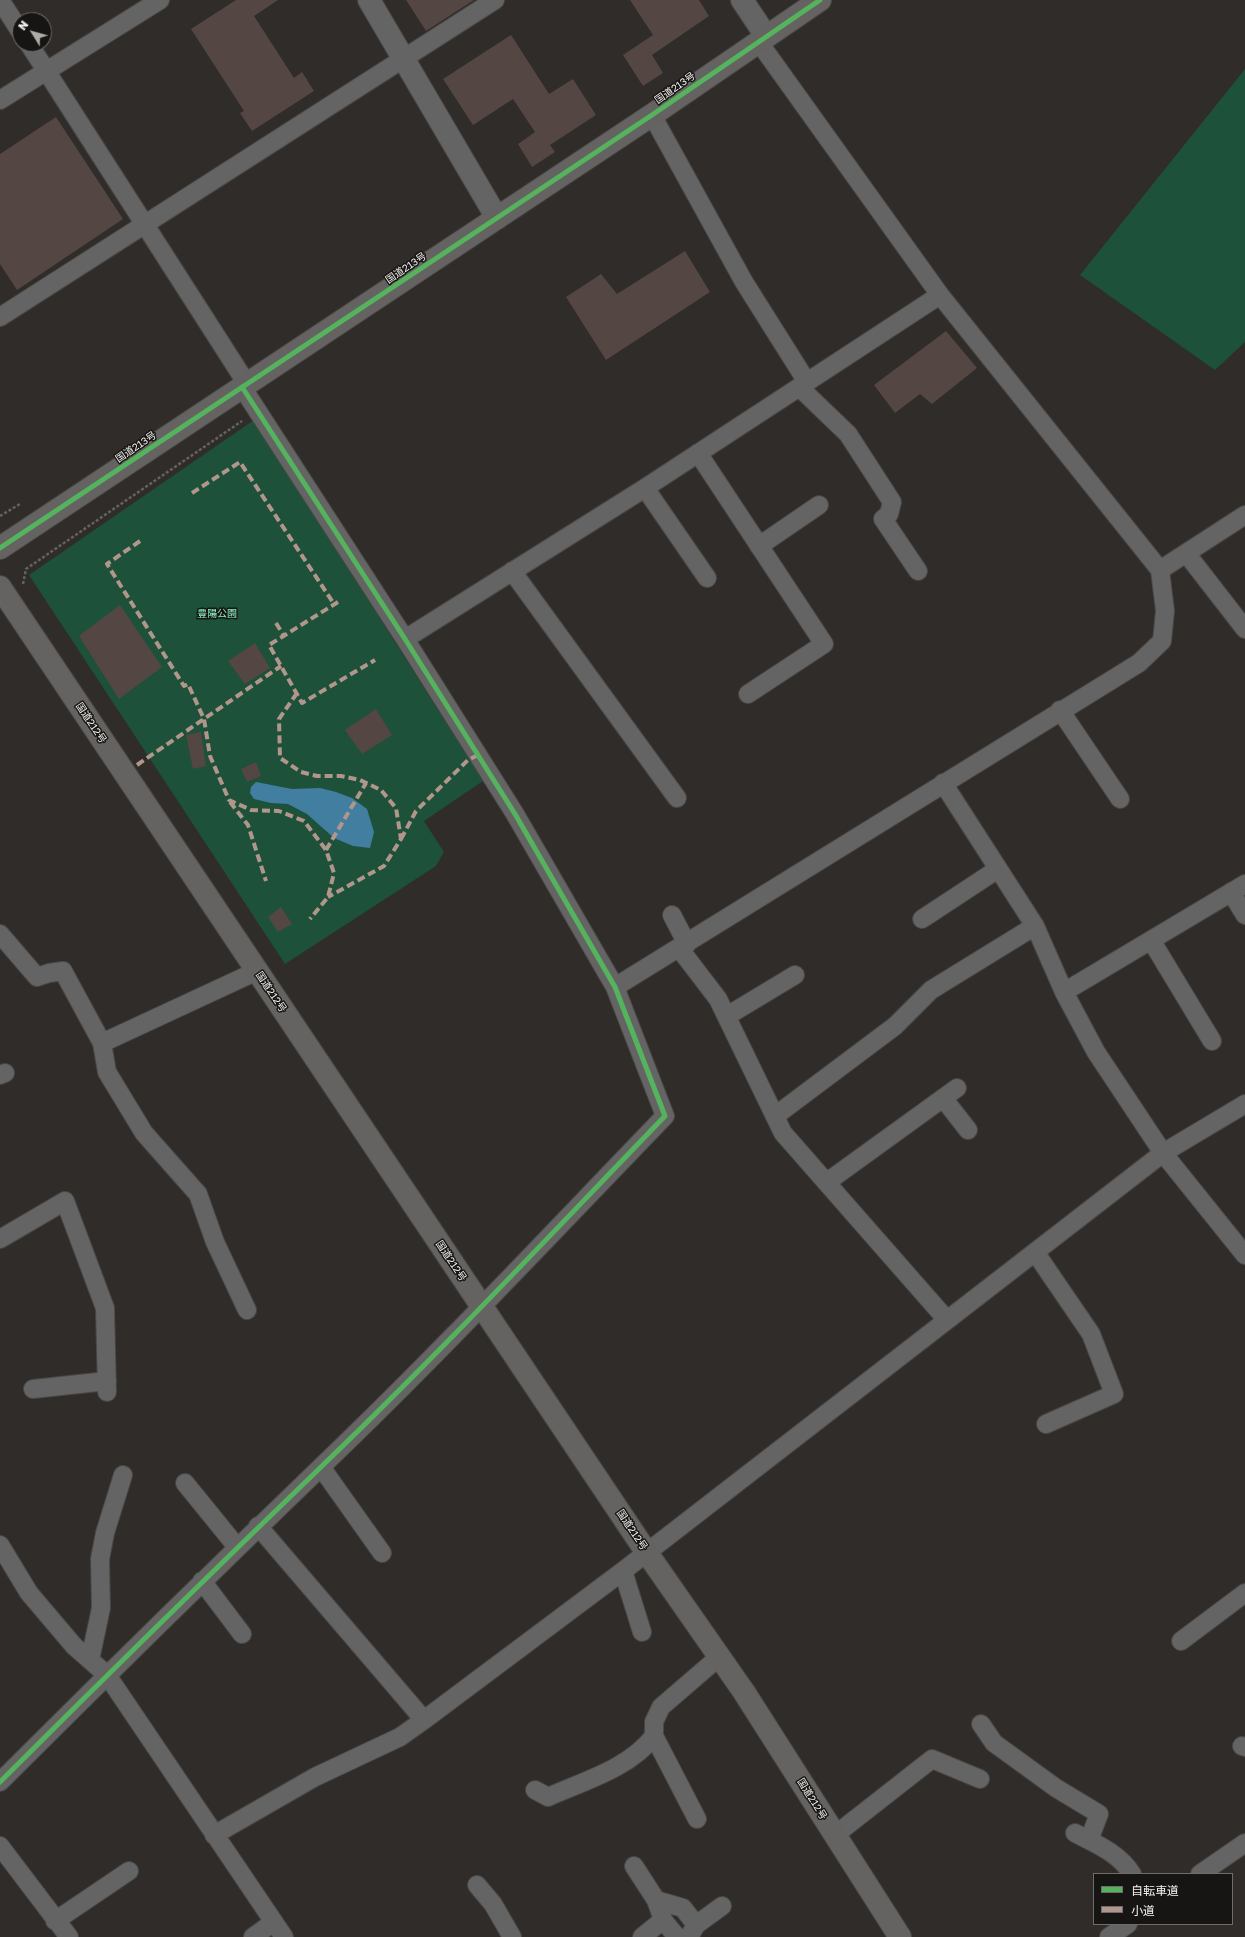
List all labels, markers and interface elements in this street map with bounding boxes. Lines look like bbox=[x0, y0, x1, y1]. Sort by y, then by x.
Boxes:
north arrow bbox=[12, 12, 52, 52]
text: N bbox=[15, 18, 31, 32]
street label: 国道213号 bbox=[653, 70, 697, 106]
street label: 国道213号 bbox=[383, 250, 429, 286]
street label: 国道213号 bbox=[113, 429, 159, 465]
park label: 豊陽公園 bbox=[197, 608, 237, 620]
street label: 国道212号 bbox=[73, 700, 109, 746]
street label: 国道212号 bbox=[253, 969, 289, 1015]
street label: 国道212号 bbox=[433, 1238, 469, 1284]
street label: 国道212号 bbox=[614, 1507, 650, 1553]
street label: 国道212号 bbox=[795, 1776, 829, 1822]
legend bbox=[1093, 1873, 1233, 1925]
text: 自転車道 bbox=[1131, 1883, 1179, 1898]
text: 小道 bbox=[1131, 1903, 1155, 1918]

